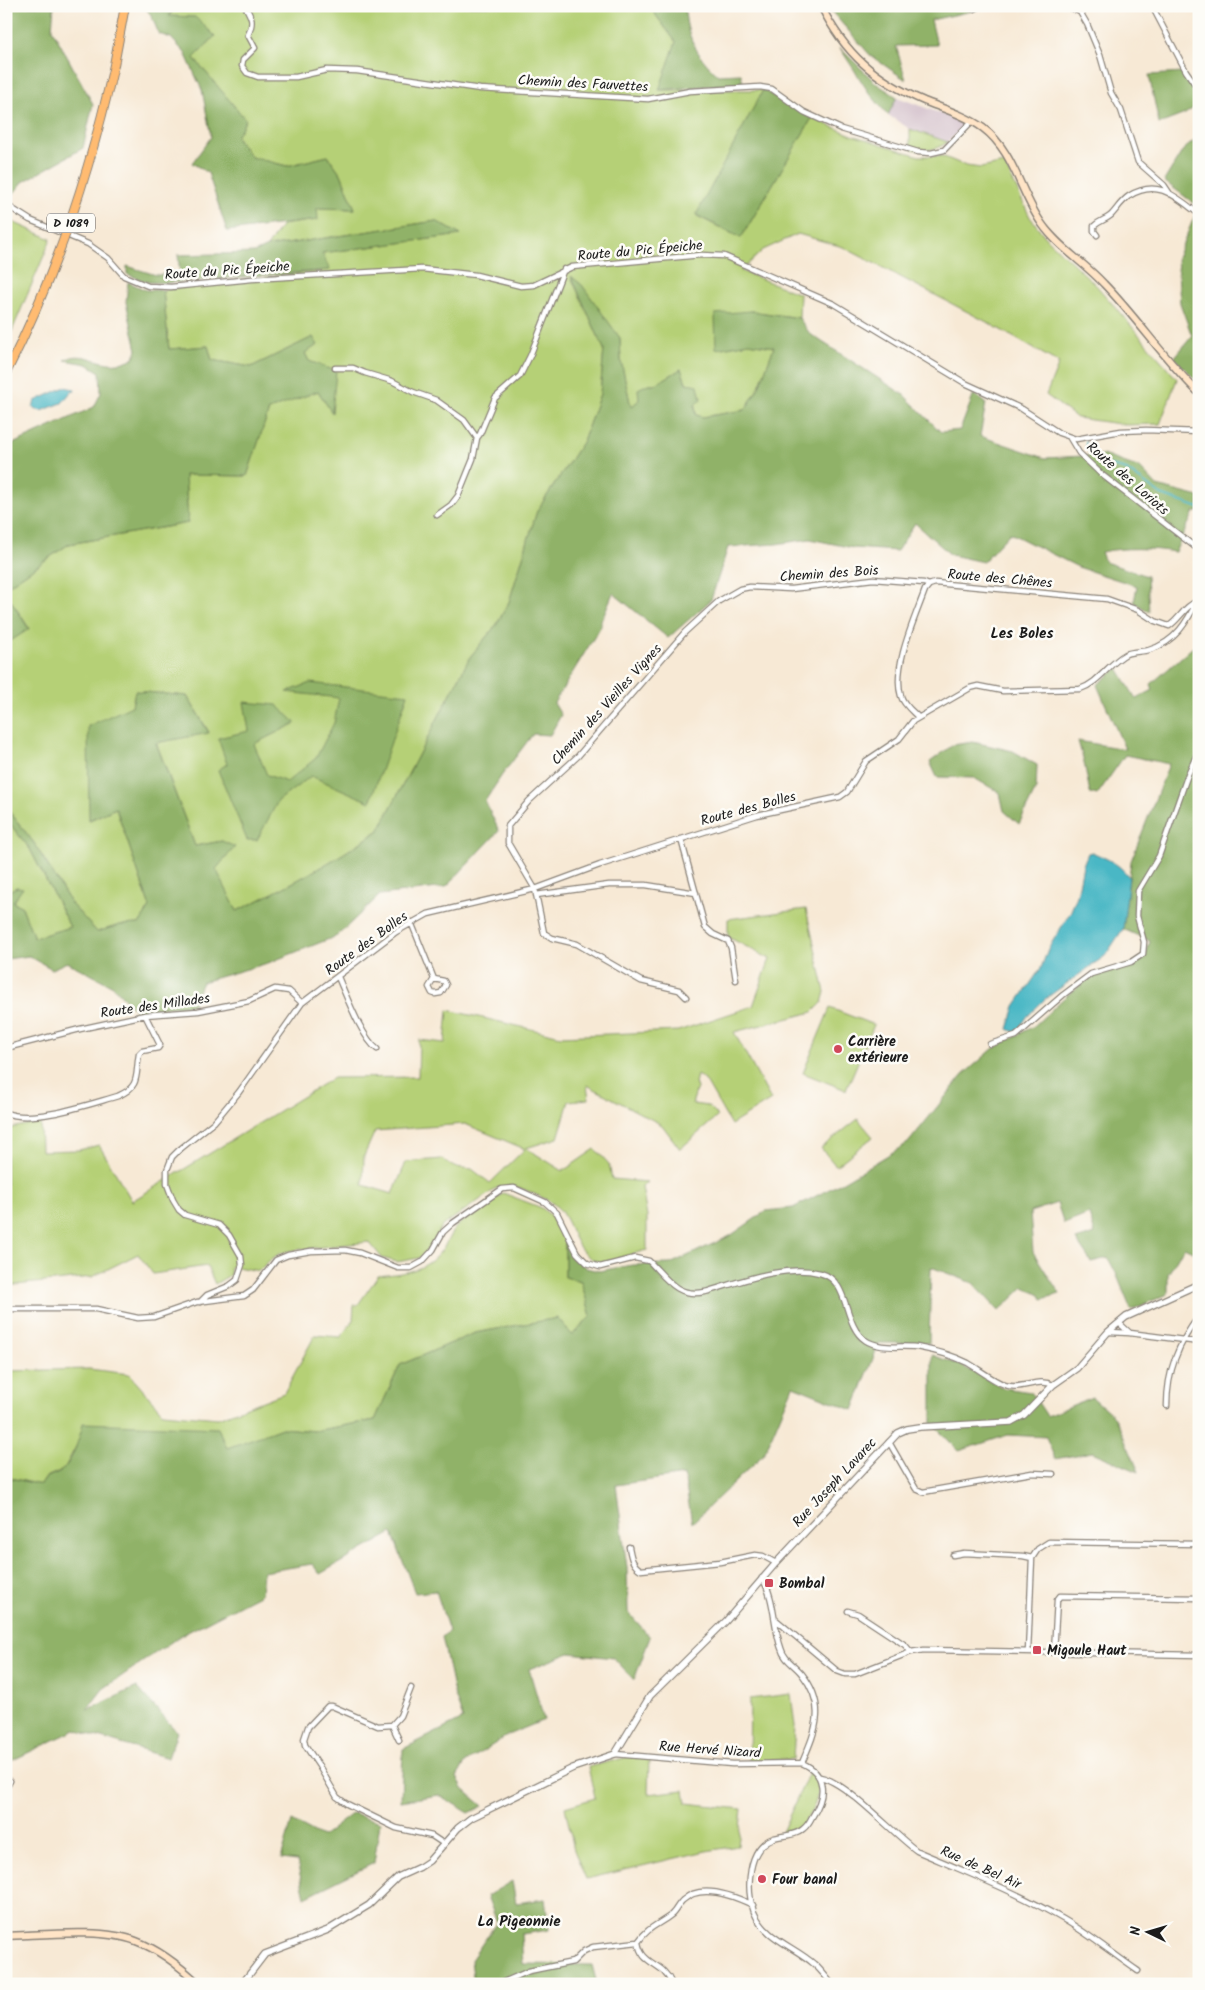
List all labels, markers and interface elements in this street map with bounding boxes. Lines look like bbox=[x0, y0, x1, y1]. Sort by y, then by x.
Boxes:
street label: Chemin des Fauvettes bbox=[517, 70, 649, 98]
road number: D 1089 bbox=[47, 214, 95, 232]
street label: Route du Pic Épeiche bbox=[577, 235, 704, 267]
street label: Route du Pic Épeiche bbox=[164, 256, 291, 286]
street label: Route des Loriots bbox=[1081, 437, 1174, 521]
street label: Chemin des Bois bbox=[779, 560, 879, 588]
street label: Route des Chênes bbox=[947, 563, 1053, 595]
district label: Les Boles bbox=[991, 622, 1053, 646]
street label: Chemin des Vieilles Vignes bbox=[546, 639, 667, 770]
street label: Route des Bolles bbox=[698, 786, 798, 832]
street label: Route des Bolles bbox=[321, 906, 413, 981]
street label: Route des Millades bbox=[99, 987, 211, 1025]
place label: Carrière extérieure bbox=[848, 1031, 909, 1069]
marker: Carrière extérieure bbox=[832, 1043, 844, 1055]
street label: Rue Joseph Lavarec bbox=[787, 1433, 882, 1532]
place label: Bombal bbox=[779, 1573, 825, 1595]
marker: Bombal bbox=[763, 1577, 775, 1589]
place label: Migoule Haut bbox=[1047, 1640, 1127, 1662]
marker: Migoule Haut bbox=[1031, 1644, 1043, 1656]
street label: Rue Hervé Nizard bbox=[658, 1735, 763, 1765]
street label: Rue de Bel Air bbox=[937, 1840, 1026, 1896]
place label: Four banal bbox=[772, 1869, 837, 1891]
marker: Four banal bbox=[756, 1873, 768, 1885]
north arrow bbox=[1122, 1908, 1172, 1958]
district label: La Pigeonnie bbox=[478, 1910, 561, 1934]
text: N bbox=[1125, 1925, 1147, 1936]

